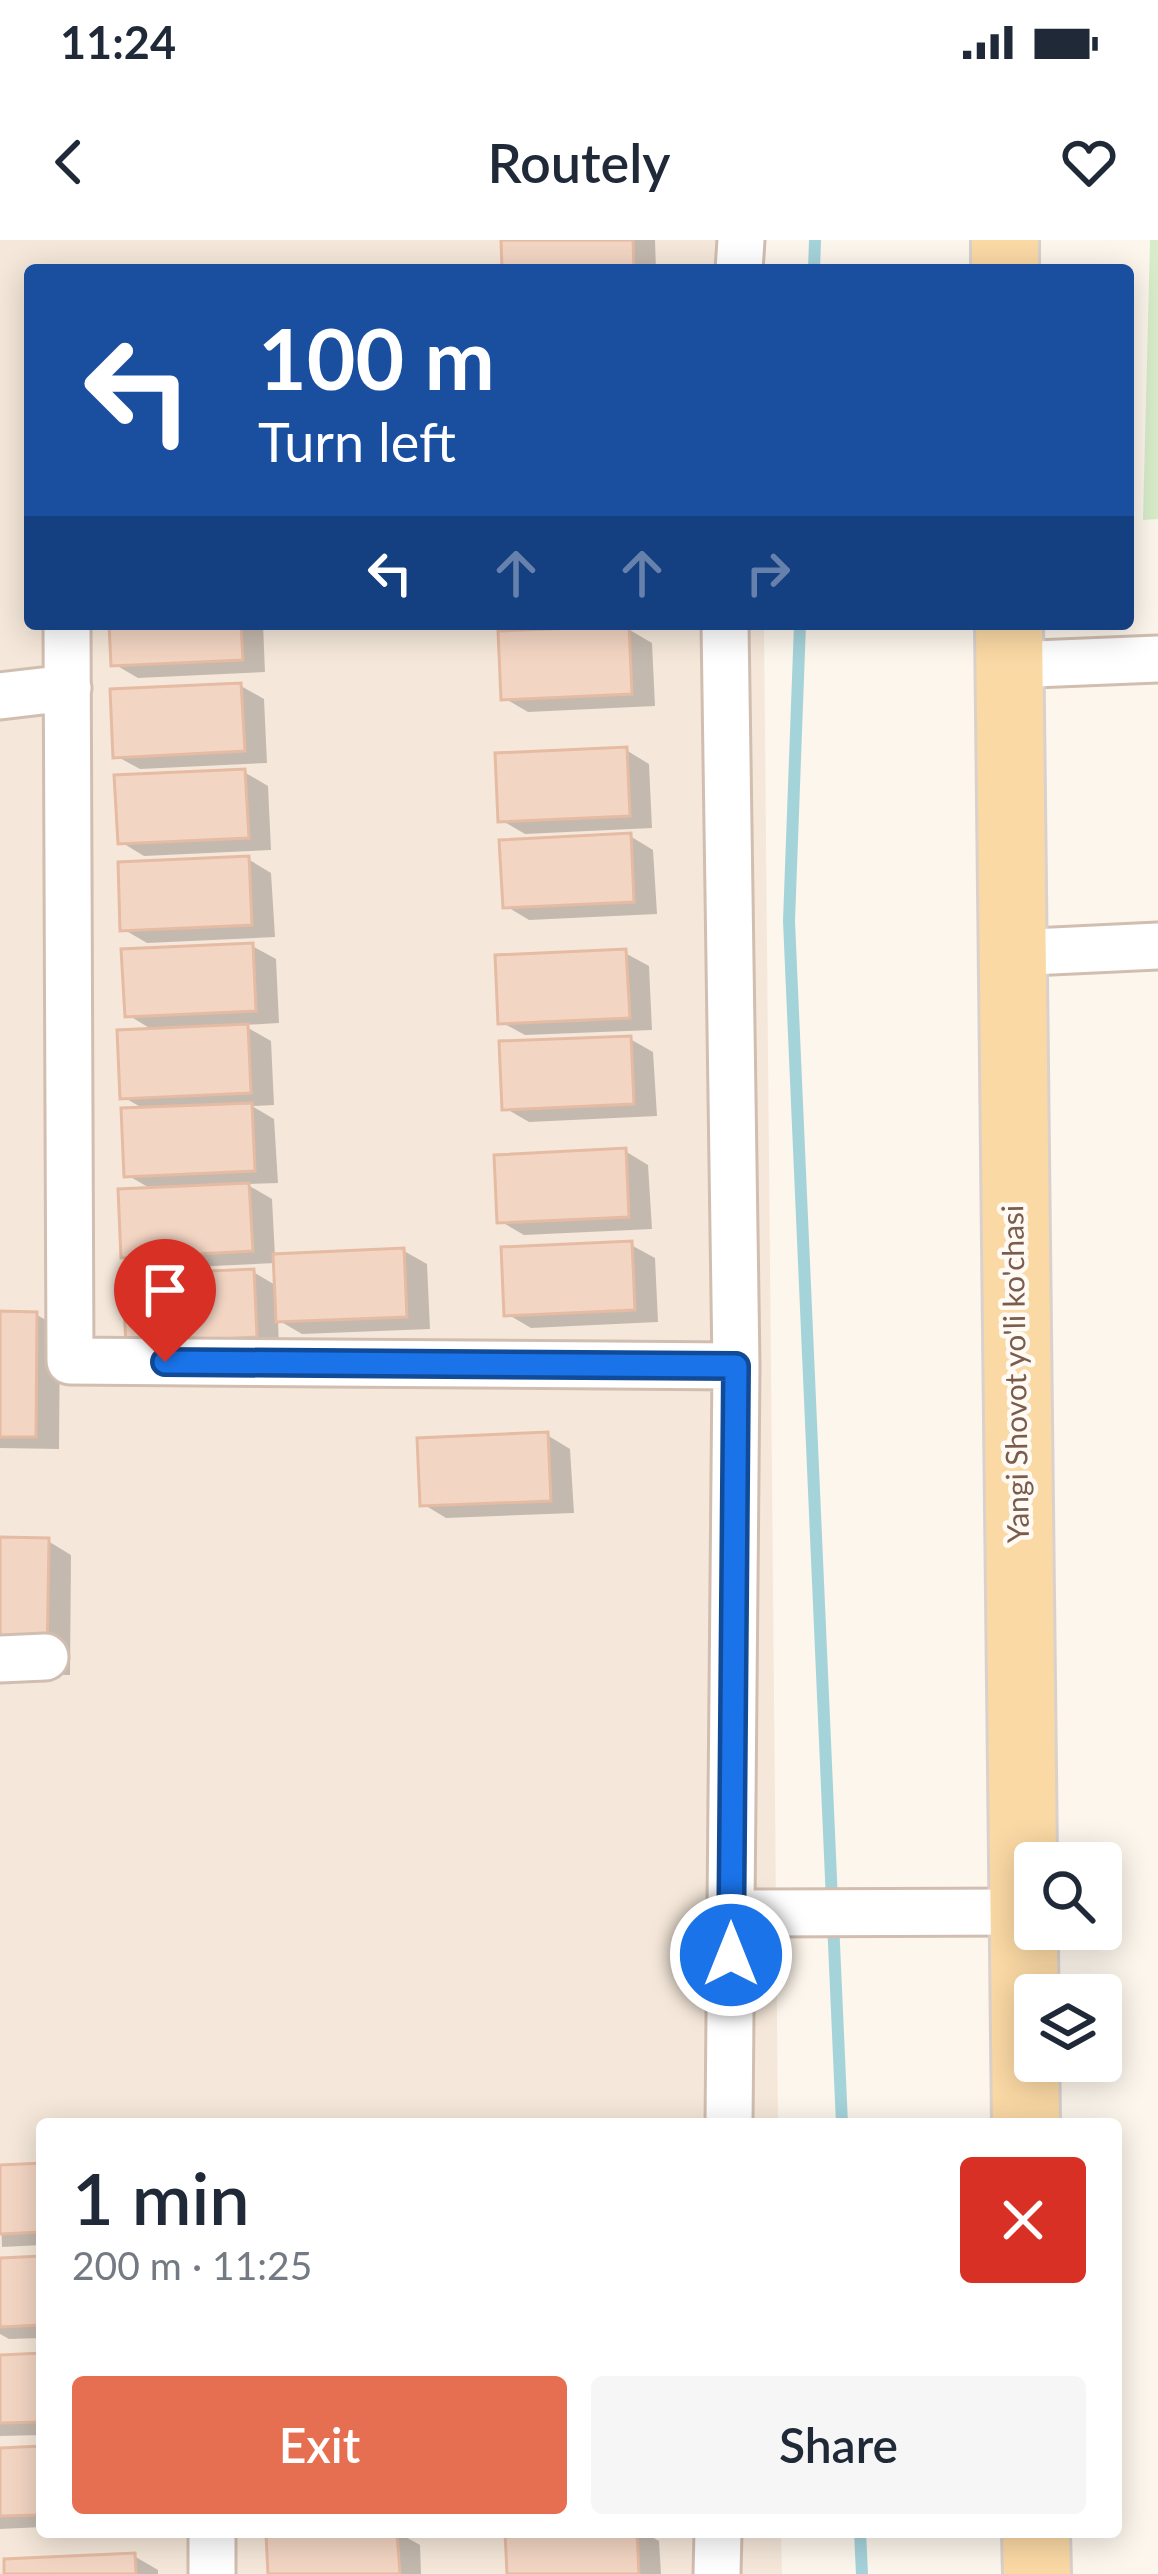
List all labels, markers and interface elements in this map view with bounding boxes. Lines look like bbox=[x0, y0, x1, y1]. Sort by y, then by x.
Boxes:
text: 11:24 bbox=[60, 15, 176, 69]
icon: back bbox=[36, 129, 102, 195]
icon: heart bbox=[1056, 129, 1122, 195]
text: Routely bbox=[487, 130, 671, 195]
text: 100 m bbox=[258, 307, 495, 408]
icon: left bbox=[60, 312, 216, 468]
text: Turn left bbox=[258, 409, 456, 474]
icon: left bbox=[357, 540, 423, 606]
icon: ahead bbox=[483, 540, 549, 606]
icon: ahead bbox=[609, 540, 675, 606]
icon: right bbox=[735, 540, 801, 606]
street label: Yangi Shovot yo'li ko'chasi bbox=[993, 1205, 1035, 1543]
pin bbox=[114, 1239, 216, 1362]
icon: arrive bbox=[132, 1257, 198, 1323]
map controls bbox=[1014, 1842, 1122, 2082]
button: search bbox=[1014, 1842, 1122, 1950]
position arrow bbox=[668, 1892, 794, 2018]
button: layers bbox=[1014, 1974, 1122, 2082]
text: 1 min bbox=[72, 2154, 250, 2240]
button: close bbox=[960, 2157, 1086, 2283]
text: 200 m · 11:25 bbox=[72, 2242, 312, 2288]
button: Exit bbox=[72, 2376, 567, 2514]
button: Share bbox=[591, 2376, 1086, 2514]

